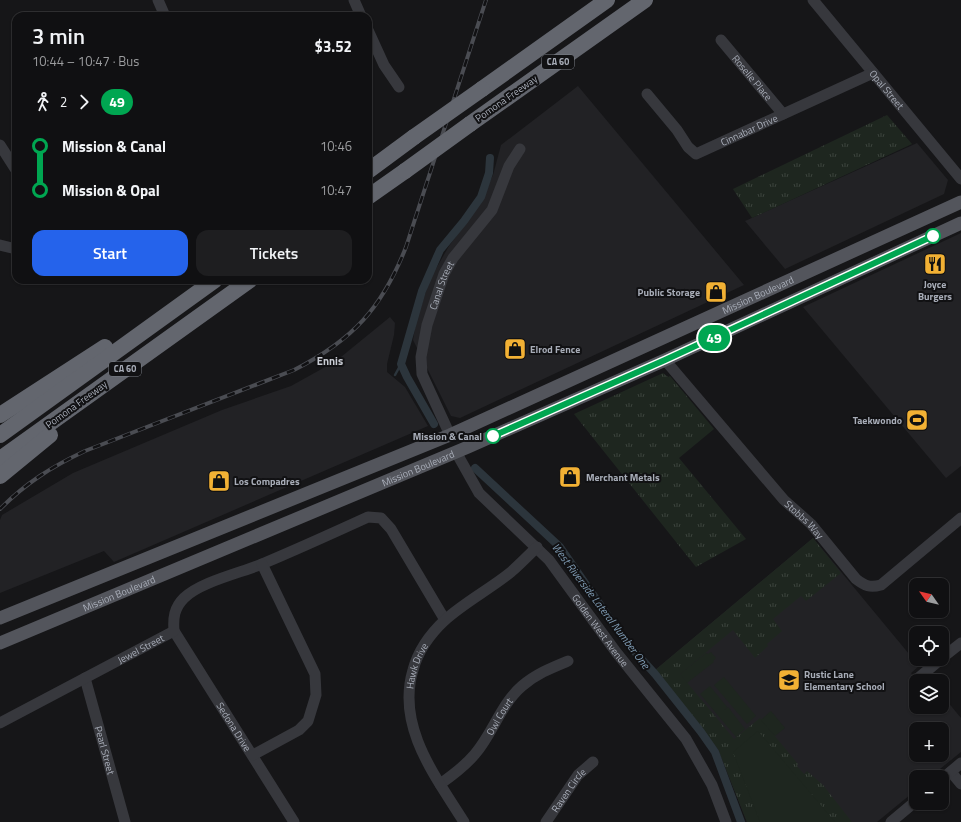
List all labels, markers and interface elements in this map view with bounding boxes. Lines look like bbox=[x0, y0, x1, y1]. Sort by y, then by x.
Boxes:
text: 3 min bbox=[32, 19, 85, 53]
text: $3.52 bbox=[315, 35, 352, 58]
text: 10:44 – 10:47 · Bus bbox=[32, 51, 139, 71]
street label: Roselle Place bbox=[728, 52, 776, 104]
road number: CA 60 bbox=[542, 55, 574, 69]
street label: Opal Street bbox=[866, 67, 908, 113]
street label: Pomona Freeway bbox=[472, 71, 541, 126]
icon: walk bbox=[32, 91, 54, 113]
icon: forward bbox=[73, 91, 95, 113]
text: 49 bbox=[109, 91, 125, 112]
text: 2 bbox=[60, 92, 67, 112]
street label: Cinnabar Drive bbox=[718, 111, 780, 150]
text: Mission & Canal bbox=[62, 135, 166, 158]
text: 10:46 bbox=[320, 136, 352, 156]
text: Mission & Opal bbox=[62, 179, 160, 202]
text: 10:47 bbox=[320, 180, 352, 200]
unlabelled marker bbox=[925, 228, 941, 244]
button: Start bbox=[32, 230, 188, 276]
button: Tickets bbox=[196, 230, 352, 276]
restaurant icon: Joyce Burgers bbox=[922, 251, 948, 277]
street label: Canal Street bbox=[426, 258, 458, 312]
street label: Mission Boulevard bbox=[720, 272, 796, 318]
place label: Joyce Burgers bbox=[918, 277, 952, 304]
shop icon: Public Storage bbox=[703, 279, 729, 305]
place label: Public Storage bbox=[638, 285, 700, 300]
line badge: 49 bbox=[696, 325, 732, 351]
text: 49 bbox=[706, 327, 722, 348]
shop icon: Elrod Fence bbox=[502, 336, 528, 362]
place label: Elrod Fence bbox=[530, 342, 580, 357]
district label: Ennis bbox=[317, 353, 343, 369]
road number: CA 60 bbox=[109, 362, 141, 376]
street label: Pomona Freeway bbox=[42, 377, 110, 432]
sports icon: Taekwondo bbox=[904, 407, 930, 433]
place label: Taekwondo bbox=[853, 413, 902, 428]
marker: Mission & Canal bbox=[485, 428, 501, 444]
place label: Mission & Canal bbox=[413, 429, 482, 444]
street label: Mission Boulevard bbox=[379, 447, 457, 490]
shop icon: Merchant Metals bbox=[557, 464, 583, 490]
shop icon: Los Compadres bbox=[206, 468, 232, 494]
place label: Merchant Metals bbox=[586, 470, 660, 485]
place label: Los Compadres bbox=[234, 474, 300, 489]
street label: Stobbs Way bbox=[781, 497, 827, 542]
water label: West Riverside Lateral Number One bbox=[548, 540, 654, 673]
street label: Mission Boulevard bbox=[81, 572, 158, 616]
north arrow bbox=[909, 578, 949, 618]
map controls bbox=[909, 578, 949, 810]
street label: Golden West Avenue bbox=[568, 591, 632, 670]
button: locate bbox=[909, 626, 949, 666]
street label: Jewel Street bbox=[115, 630, 167, 668]
street label: Hawk Drive bbox=[402, 640, 432, 690]
school or university icon: Rustic Lane Elementary School bbox=[776, 667, 802, 693]
place label: Rustic Lane Elementary School bbox=[804, 667, 885, 694]
button: layers bbox=[909, 674, 949, 714]
street label: Owl Court bbox=[483, 694, 517, 738]
street label: Sedona Drive bbox=[213, 699, 255, 754]
button: + bbox=[909, 722, 949, 762]
street label: Pearl Street bbox=[91, 724, 119, 777]
street label: Raven Circle bbox=[548, 765, 589, 815]
button: − bbox=[909, 770, 949, 810]

